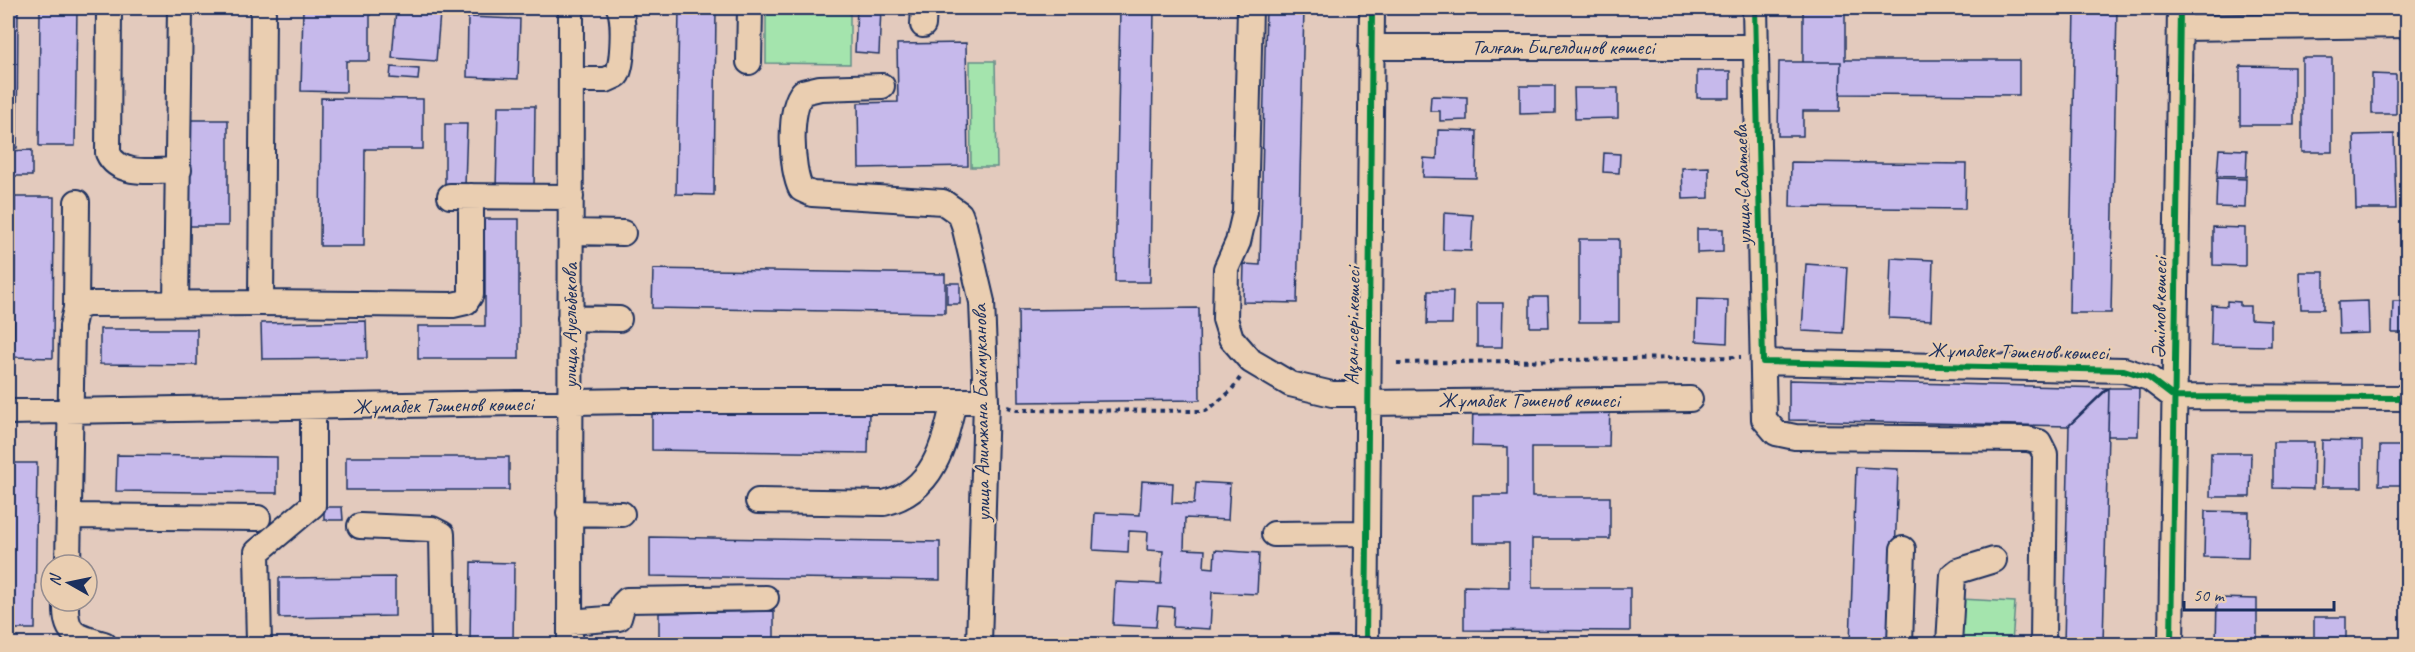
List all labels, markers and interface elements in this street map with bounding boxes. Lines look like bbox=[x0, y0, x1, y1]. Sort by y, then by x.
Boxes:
street label: Талғат Бигелдинов көшесі bbox=[1472, 34, 1658, 60]
street label: улица Сабатаева bbox=[1727, 123, 1757, 247]
street label: Әшімов көшесі bbox=[2145, 254, 2173, 359]
street label: улица Ауельбекова bbox=[557, 262, 583, 391]
street label: Ақан сері көшесі bbox=[1338, 264, 1366, 385]
street label: улица Алимжана Баймуканова bbox=[966, 302, 996, 524]
street label: Жұмабек Тәшенов көшесі bbox=[1927, 336, 2112, 366]
street label: Жұмабек Тәшенов көшесі bbox=[1439, 387, 1622, 413]
street label: Жұмабек Тәшенов көшесі bbox=[352, 390, 537, 420]
north arrow bbox=[39, 553, 99, 613]
text: N bbox=[45, 571, 66, 587]
scale bar bbox=[2184, 574, 2334, 612]
text: 50 m bbox=[2193, 584, 2226, 606]

